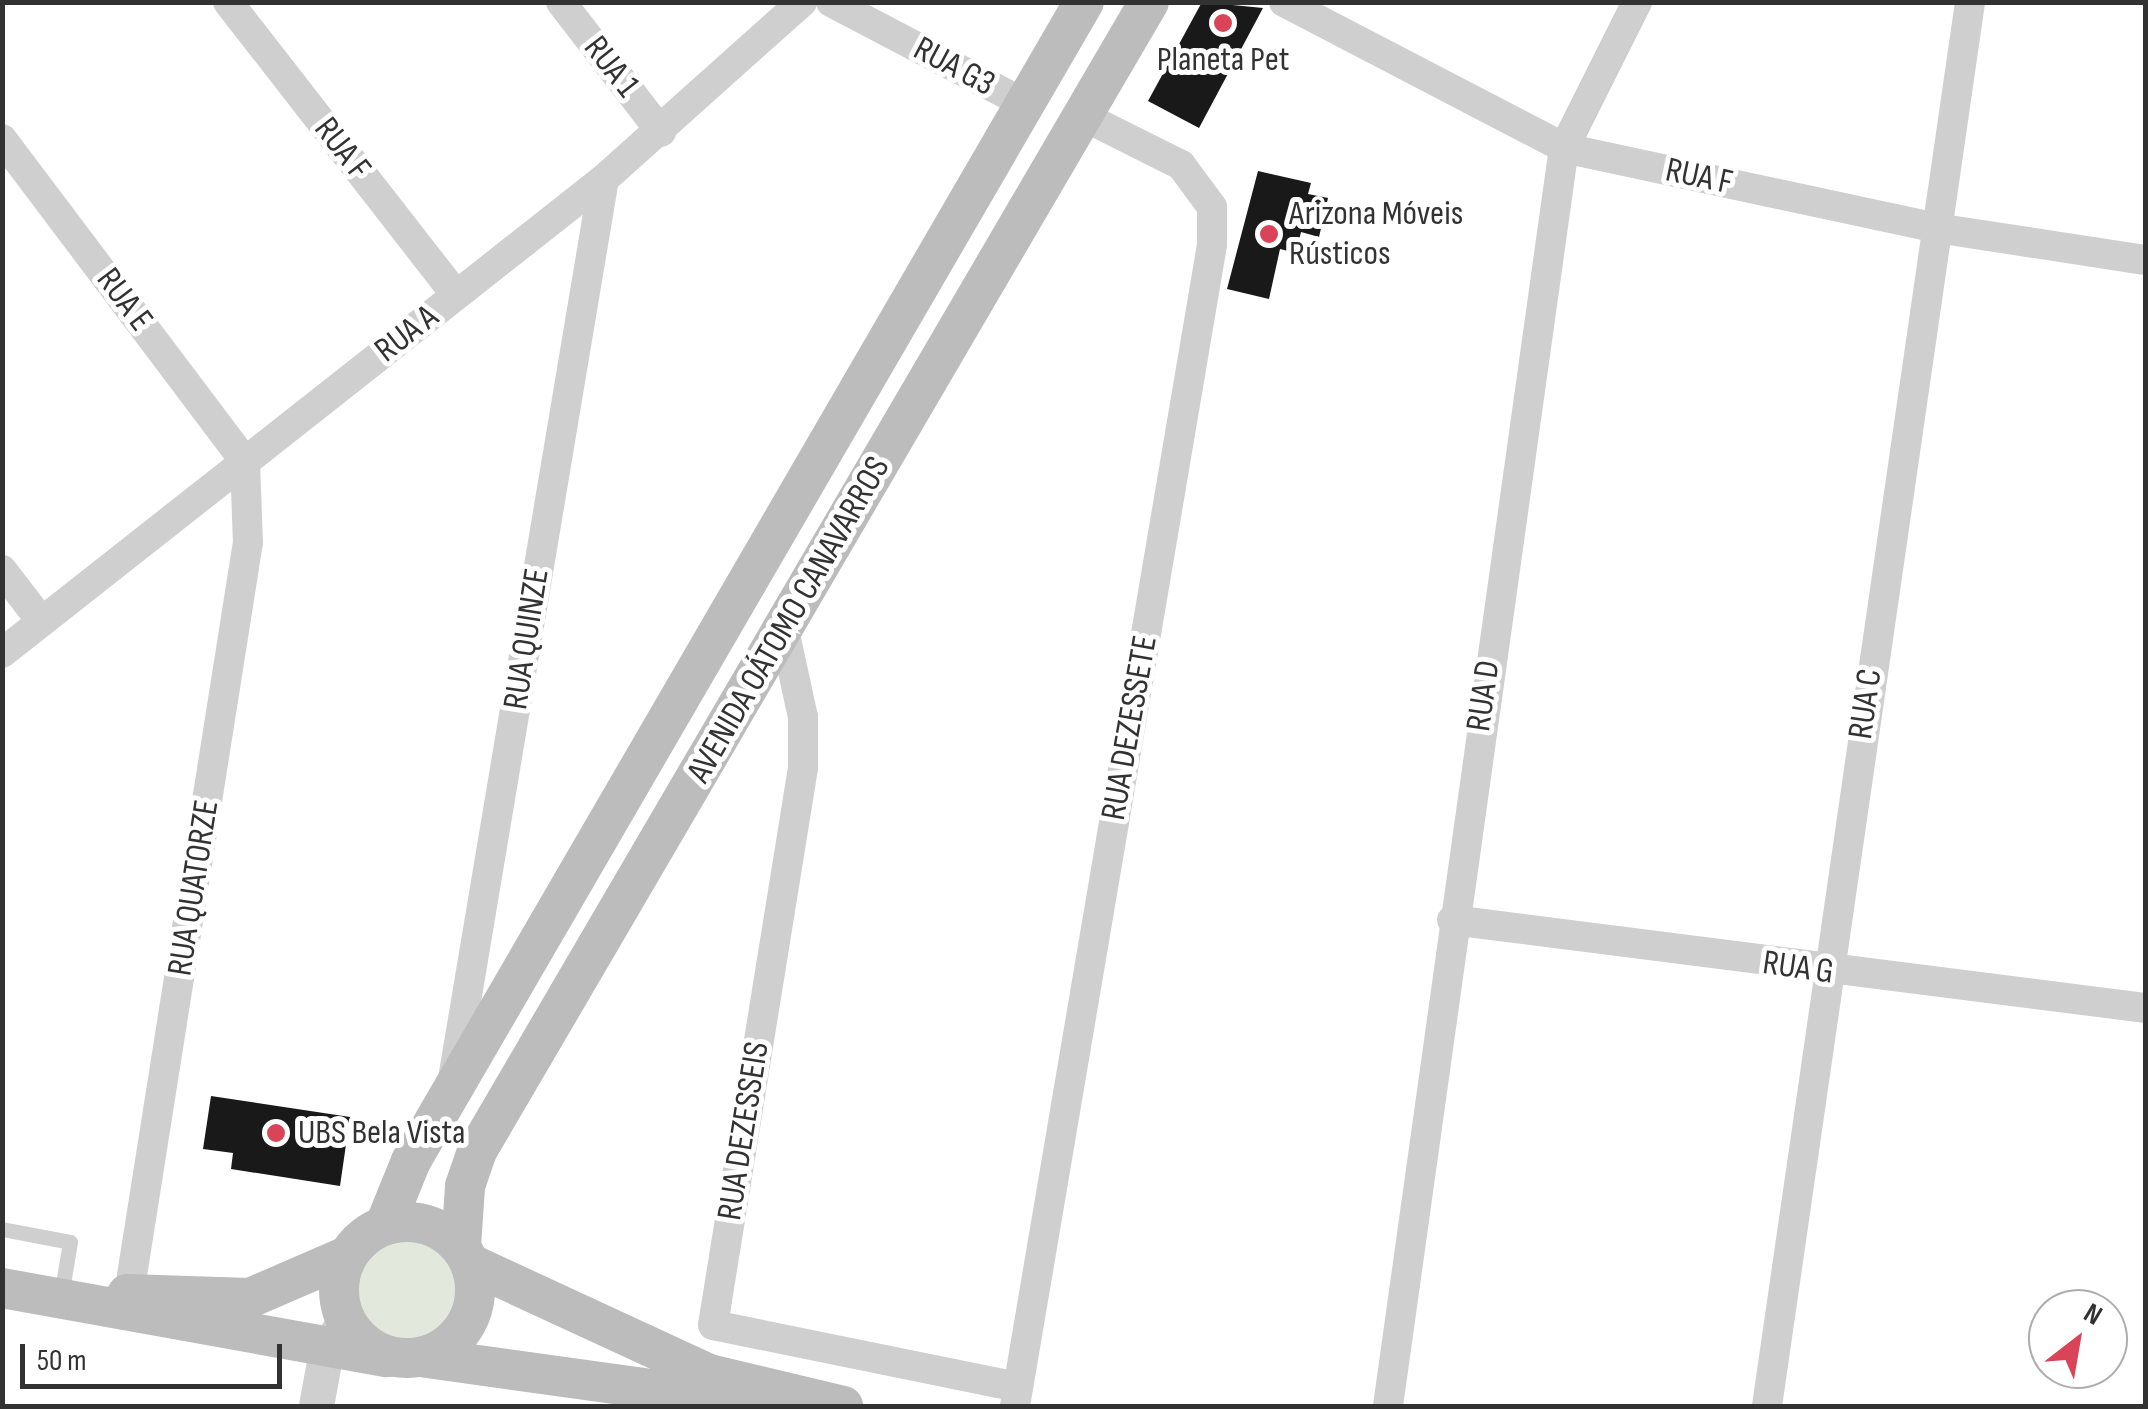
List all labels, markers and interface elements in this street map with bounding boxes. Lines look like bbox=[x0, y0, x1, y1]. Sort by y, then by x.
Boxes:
marker: Planeta Pet bbox=[1212, 12, 1234, 34]
street label: RUA 1 bbox=[574, 28, 648, 106]
street label: RUA G3 bbox=[906, 28, 1002, 106]
place label: Planeta Pet bbox=[1157, 39, 1289, 81]
street label: RUA F bbox=[305, 110, 379, 188]
street label: RUA F bbox=[1662, 149, 1736, 205]
place label: Arizona Móveis Rústicos bbox=[1289, 193, 1463, 275]
marker: Arizona Móveis Rústicos bbox=[1258, 223, 1280, 245]
street label: RUA E bbox=[87, 260, 161, 340]
street label: RUA A bbox=[367, 296, 447, 372]
street label: AVENIDA OÁTOMO CANAVARROS bbox=[679, 450, 899, 790]
street label: RUA QUINZE bbox=[495, 566, 559, 712]
street label: RUA DEZESSETE bbox=[1093, 632, 1167, 824]
street label: RUA D bbox=[1458, 658, 1510, 734]
street label: RUA C bbox=[1840, 666, 1892, 742]
street label: RUA QUATORZE bbox=[159, 797, 229, 979]
street label: RUA G bbox=[1760, 942, 1836, 994]
street label: RUA DEZESSEIS bbox=[709, 1039, 779, 1223]
place label: UBS Bela Vista bbox=[298, 1112, 465, 1154]
marker: UBS Bela Vista bbox=[263, 1120, 289, 1146]
north arrow bbox=[2028, 1289, 2128, 1389]
text: N bbox=[2078, 1297, 2108, 1333]
scale bar bbox=[25, 1324, 288, 1386]
text: 50 m bbox=[37, 1343, 86, 1379]

